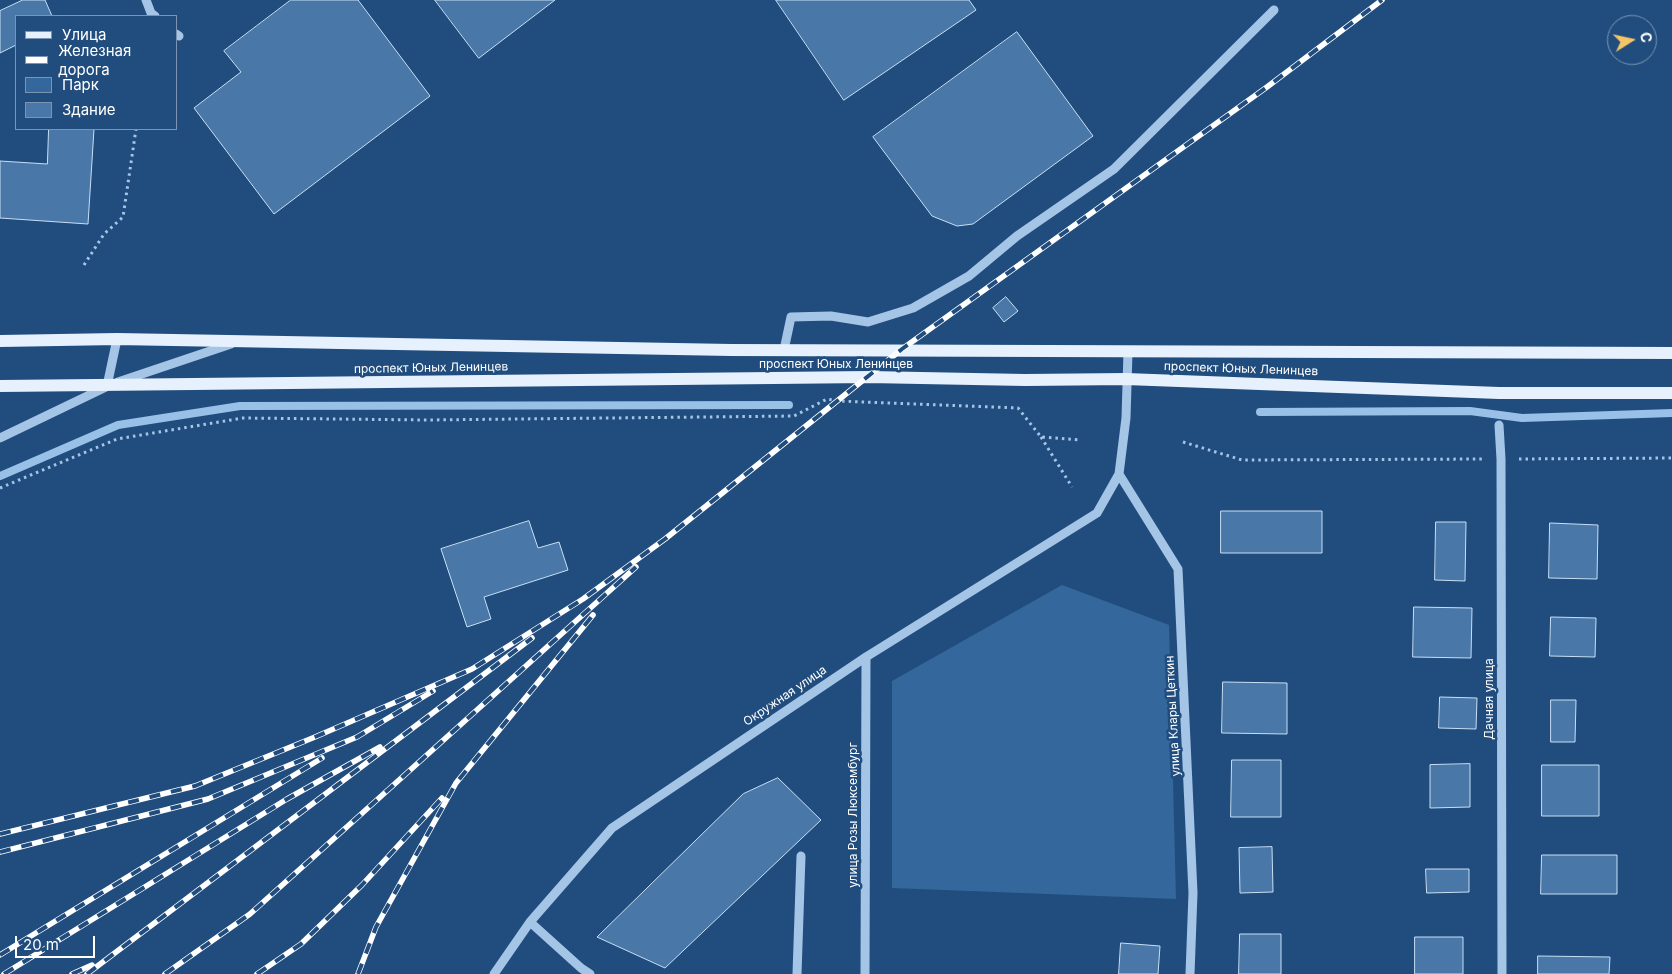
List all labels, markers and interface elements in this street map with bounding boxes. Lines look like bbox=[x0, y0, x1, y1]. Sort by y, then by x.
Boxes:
legend bbox=[15, 15, 178, 130]
north arrow bbox=[1607, 15, 1657, 65]
text: Улица bbox=[62, 25, 106, 44]
text: С bbox=[1637, 31, 1656, 44]
text: Железная дорога bbox=[58, 41, 131, 79]
text: Парк bbox=[62, 75, 99, 94]
text: Здание bbox=[62, 100, 116, 119]
street label: проспект Юных Ленинцев bbox=[759, 357, 913, 371]
street label: проспект Юных Ленинцев bbox=[354, 359, 508, 377]
street label: проспект Юных Ленинцев bbox=[1164, 359, 1318, 379]
street label: улица Клары Цеткин bbox=[1163, 655, 1183, 777]
street label: Дачная улица bbox=[1482, 658, 1496, 740]
street label: Окружная улица bbox=[741, 663, 829, 729]
street label: улица Розы Люксембург bbox=[846, 742, 860, 888]
scale bar bbox=[18, 926, 98, 958]
text: 20 m bbox=[23, 935, 59, 954]

